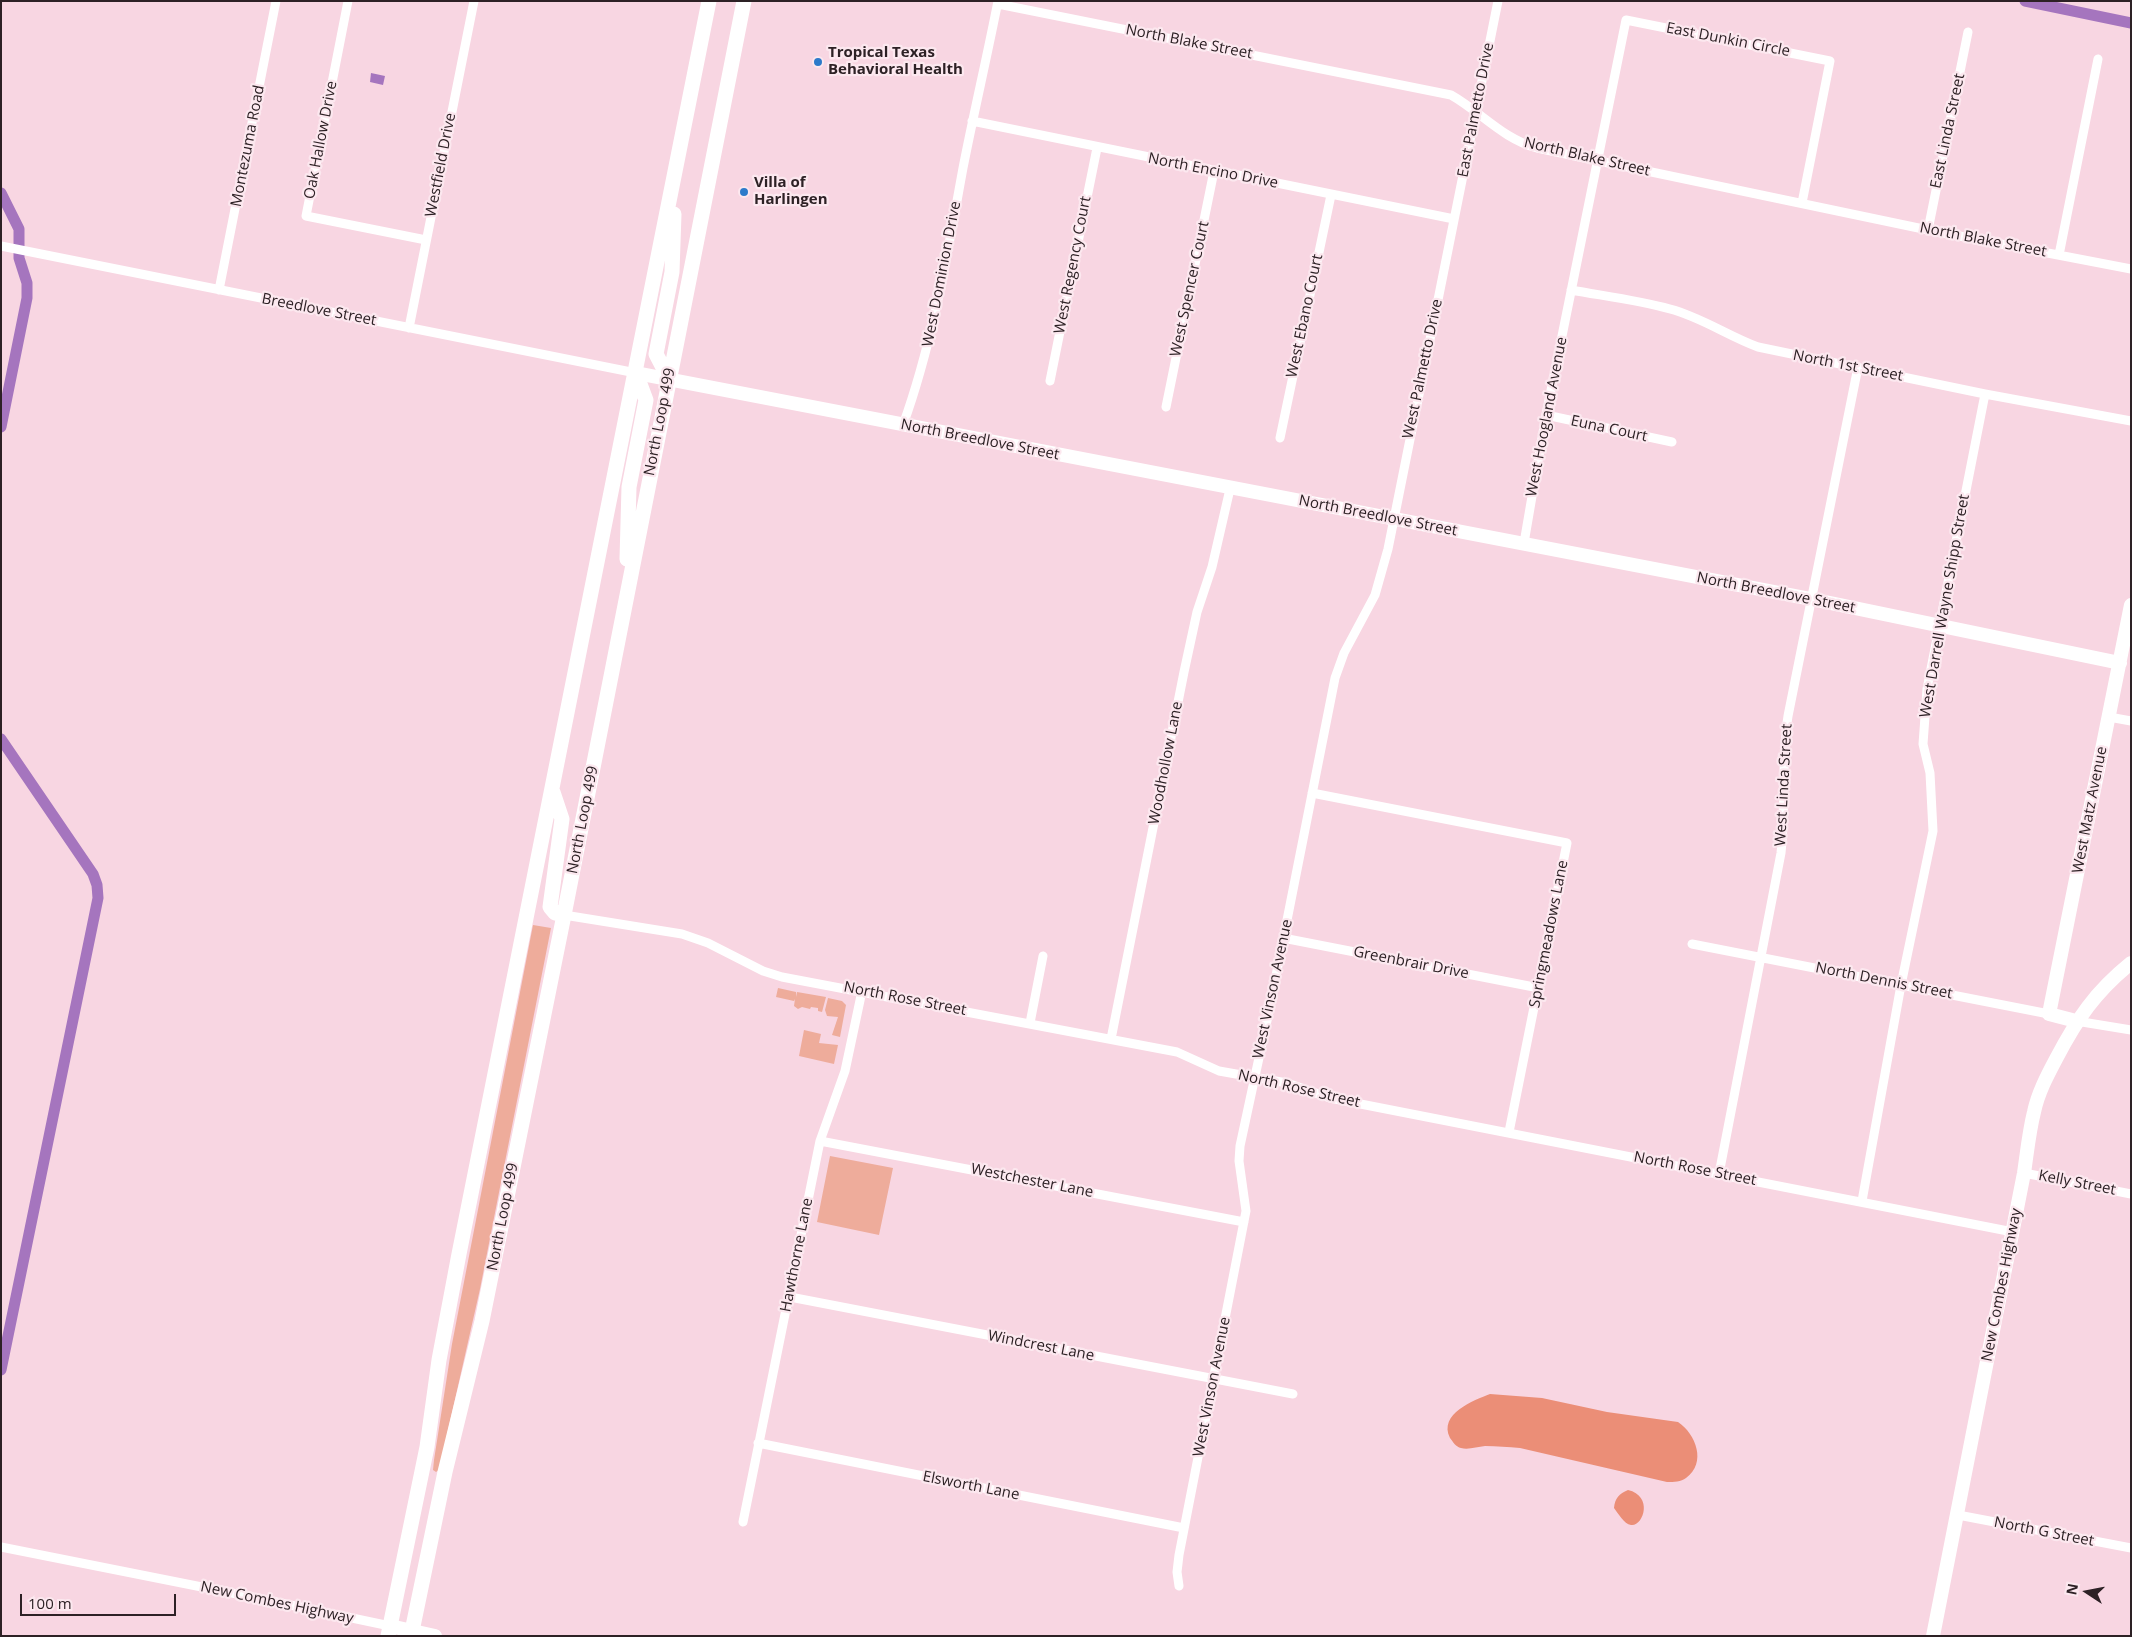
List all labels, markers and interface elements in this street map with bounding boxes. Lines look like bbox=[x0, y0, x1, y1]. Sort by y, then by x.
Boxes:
street label: East Dunkin Circle bbox=[1665, 19, 1791, 61]
street label: North Blake Street bbox=[1124, 21, 1254, 63]
street label: East Palmetto Drive bbox=[1454, 41, 1498, 179]
place label: Tropical Texas Behavioral Health bbox=[828, 44, 963, 79]
marker: Tropical Texas Behavioral Health bbox=[812, 56, 824, 68]
street label: East Linda Street bbox=[1927, 72, 1969, 190]
street label: Oak Hallow Drive bbox=[301, 79, 341, 201]
street label: Montezuma Road bbox=[227, 84, 269, 208]
street label: Westfield Drive bbox=[422, 111, 460, 219]
street label: North Blake Street bbox=[1522, 134, 1652, 180]
street label: North Encino Drive bbox=[1146, 150, 1280, 192]
place label: Villa of Harlingen bbox=[754, 174, 828, 209]
marker: Villa of Harlingen bbox=[738, 186, 750, 198]
street label: West Regency Court bbox=[1051, 195, 1095, 335]
street label: West Dominion Drive bbox=[919, 200, 965, 348]
street label: West Spencer Court bbox=[1167, 219, 1213, 359]
street label: North Blake Street bbox=[1918, 219, 2048, 261]
street label: West Ebano Court bbox=[1283, 253, 1327, 379]
street label: Breedlove Street bbox=[260, 290, 378, 330]
street label: West Palmetto Drive bbox=[1399, 297, 1447, 441]
street label: West Hoogland Avenue bbox=[1523, 336, 1571, 498]
street label: North 1st Street bbox=[1791, 347, 1905, 385]
street label: North Loop 499 bbox=[641, 367, 679, 477]
street label: Euna Court bbox=[1569, 412, 1649, 446]
street label: North Breedlove Street bbox=[899, 416, 1061, 464]
street label: North Breedlove Street bbox=[1297, 492, 1459, 540]
street label: West Darrell Wayne Shipp Street bbox=[1916, 493, 1974, 719]
street label: North Breedlove Street bbox=[1695, 569, 1857, 617]
street label: Woodhollow Lane bbox=[1145, 700, 1187, 826]
street label: West Linda Street bbox=[1772, 723, 1796, 847]
street label: West Matz Avenue bbox=[2069, 745, 2111, 875]
street label: North Loop 499 bbox=[564, 765, 602, 875]
street label: Springmeadows Lane bbox=[1526, 859, 1572, 1009]
street label: West Vinson Avenue bbox=[1249, 918, 1297, 1060]
street label: Greenbrair Drive bbox=[1352, 943, 1470, 983]
street label: North Dennis Street bbox=[1814, 959, 1954, 1003]
street label: North Rose Street bbox=[842, 978, 968, 1020]
street label: North Rose Street bbox=[1236, 1066, 1362, 1112]
street label: North Rose Street bbox=[1632, 1148, 1758, 1190]
street label: Westchester Lane bbox=[969, 1160, 1095, 1202]
street label: North Loop 499 bbox=[484, 1162, 522, 1272]
street label: Kelly Street bbox=[2037, 1167, 2117, 1199]
street label: Hawthorne Lane bbox=[777, 1196, 817, 1314]
street label: New Combes Highway bbox=[1978, 1207, 2026, 1363]
street label: West Vinson Avenue bbox=[1190, 1316, 1234, 1458]
street label: Windcrest Lane bbox=[986, 1327, 1096, 1365]
street label: Elsworth Lane bbox=[921, 1468, 1021, 1504]
street label: North G Street bbox=[1992, 1513, 2096, 1551]
north arrow bbox=[2062, 1567, 2112, 1617]
street label: New Combes Highway bbox=[199, 1578, 355, 1628]
text: N bbox=[2061, 1582, 2082, 1596]
scale bar bbox=[22, 1584, 179, 1616]
text: 100 m bbox=[28, 1593, 72, 1613]

